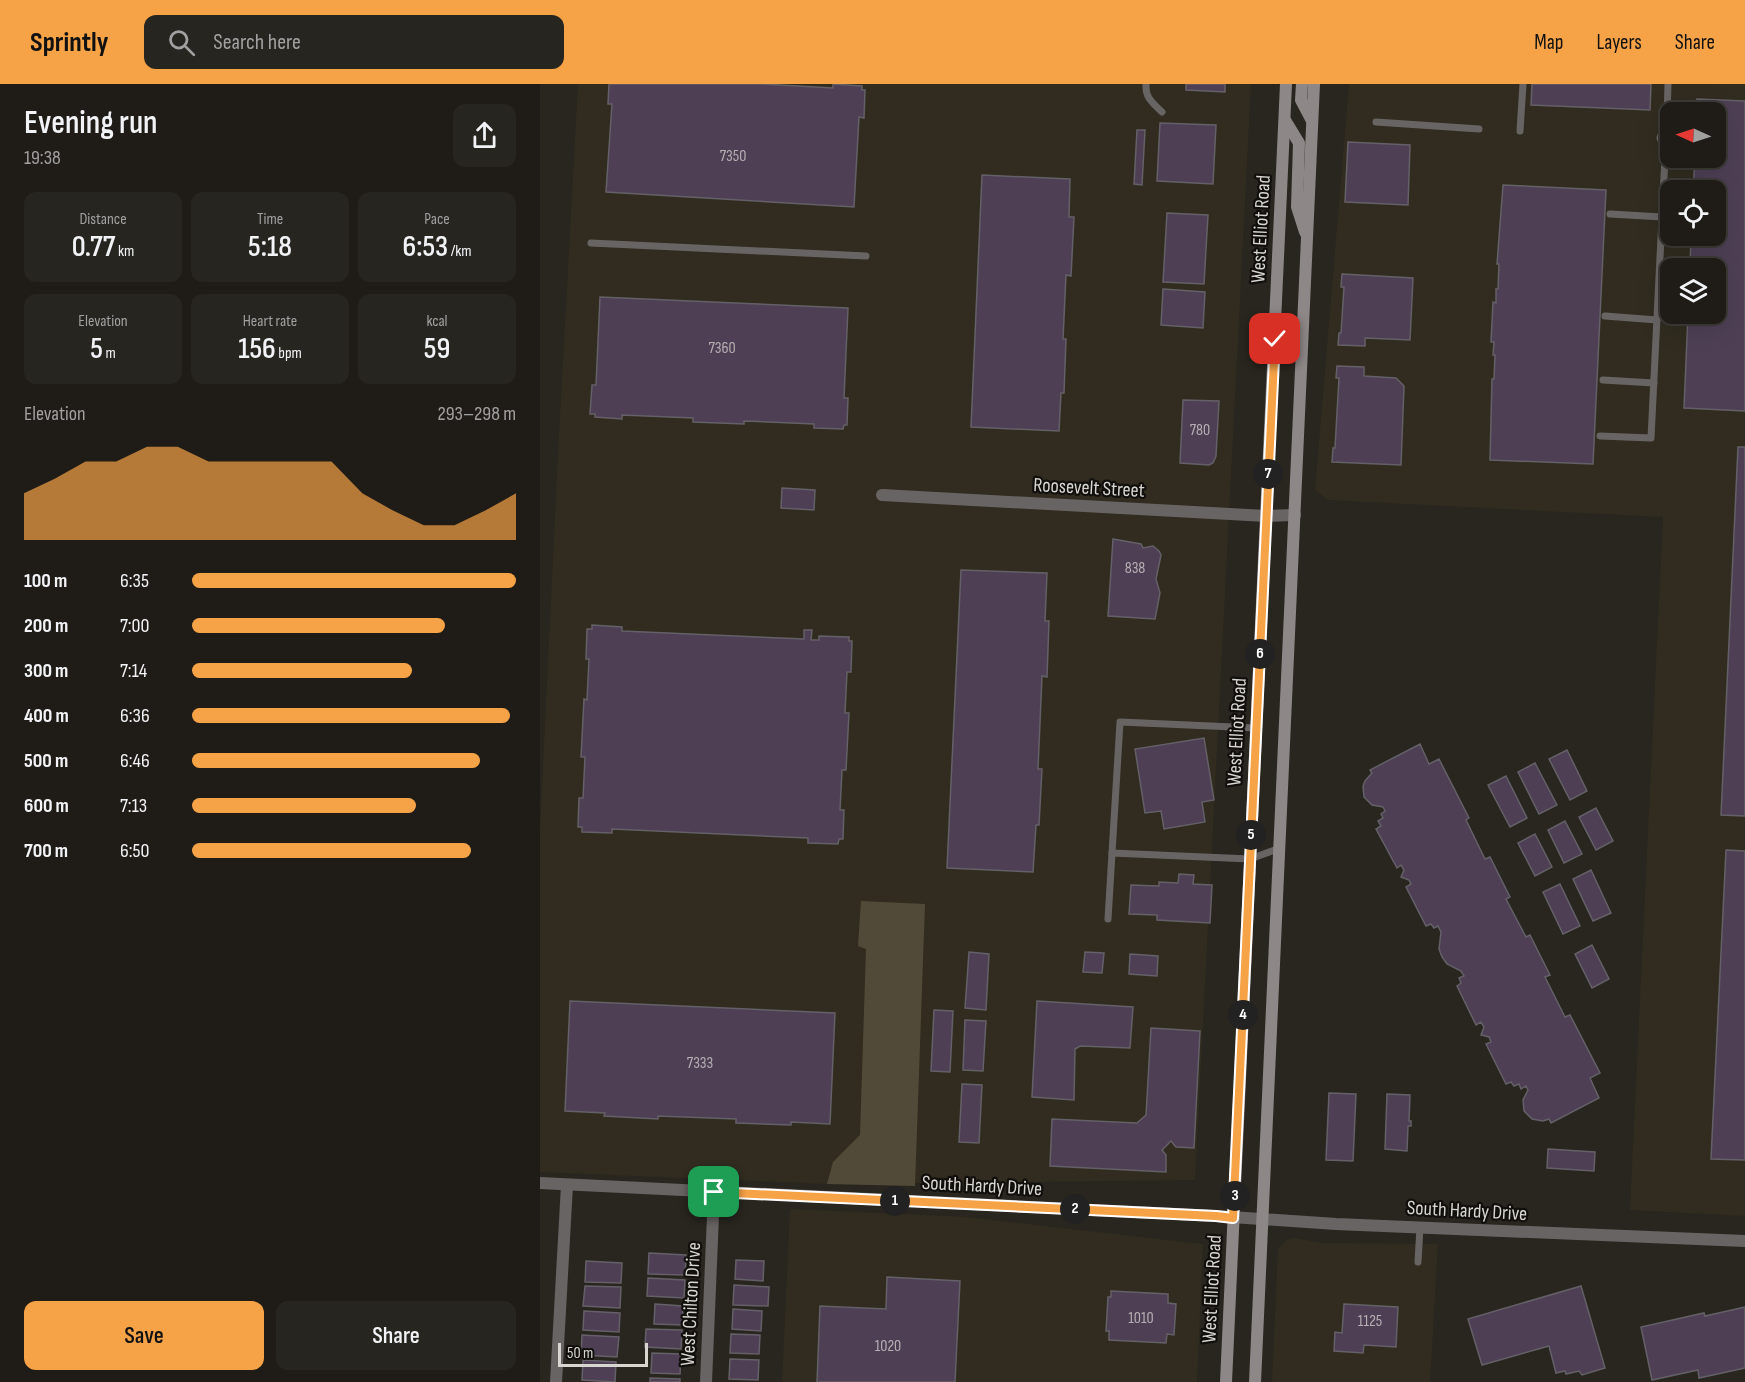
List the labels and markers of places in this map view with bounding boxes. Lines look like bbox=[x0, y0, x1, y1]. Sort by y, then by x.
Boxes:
pin bbox=[1249, 313, 1300, 364]
pin: 7 bbox=[1253, 459, 1283, 489]
pin: 6 bbox=[1245, 639, 1275, 669]
pin: 5 bbox=[1236, 820, 1266, 850]
pin: 4 bbox=[1228, 1000, 1258, 1030]
pin bbox=[688, 1166, 739, 1217]
pin: 3 bbox=[1220, 1181, 1250, 1211]
pin: 1 bbox=[880, 1186, 910, 1216]
pin: 2 bbox=[1060, 1194, 1090, 1224]

